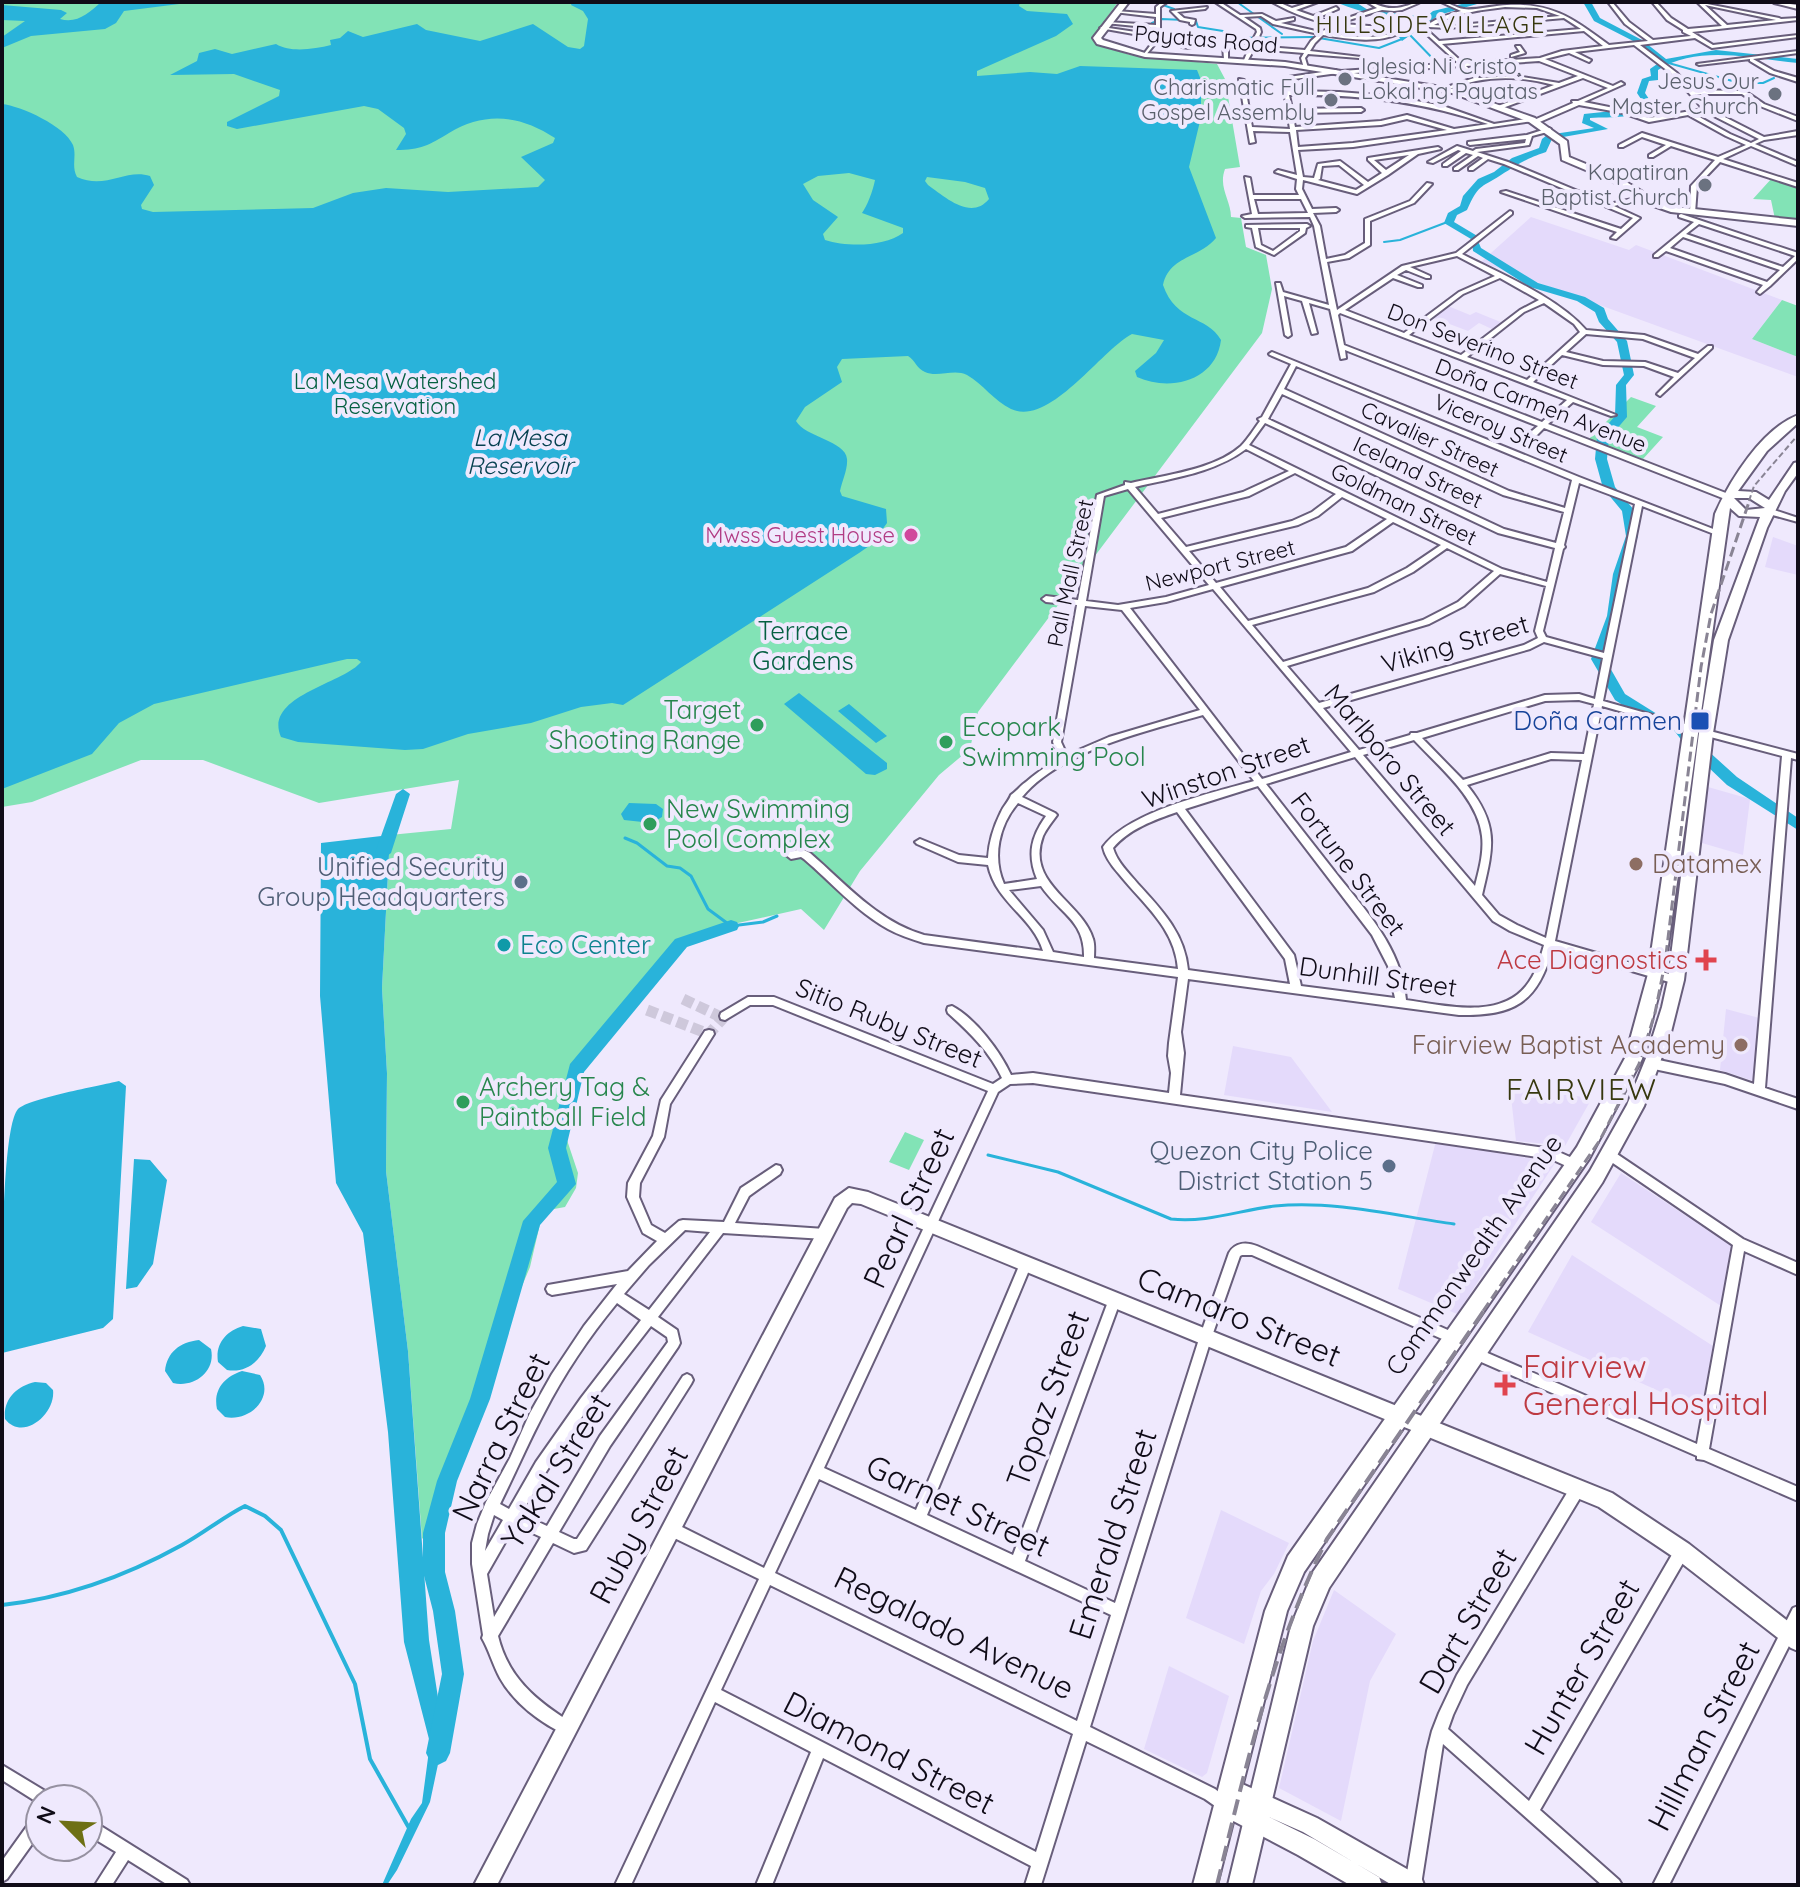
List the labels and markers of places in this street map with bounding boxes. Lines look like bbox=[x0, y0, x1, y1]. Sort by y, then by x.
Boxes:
place label: Iglesia Ni Cristo, Lokal ng Payatas bbox=[1361, 52, 1538, 105]
place label: Jesus Our Master Church bbox=[1612, 67, 1760, 120]
marker: Iglesia Ni Cristo, Lokal ng Payatas bbox=[1336, 70, 1354, 88]
place label: Charismatic Full Gospel Assembly bbox=[1141, 73, 1315, 126]
marker: Jesus Our Master Church bbox=[1766, 85, 1784, 103]
marker: Charismatic Full Gospel Assembly bbox=[1322, 91, 1340, 109]
place label: Kapatiran Baptist Church bbox=[1541, 158, 1689, 211]
marker: Kapatiran Baptist Church bbox=[1696, 176, 1714, 194]
place label: Mwss Guest House bbox=[705, 521, 895, 549]
marker: Mwss Guest House bbox=[902, 526, 920, 544]
place label: Target Shooting Range bbox=[549, 693, 741, 756]
place label: Doña Carmen bbox=[1513, 704, 1682, 737]
place label: Ecopark Swimming Pool bbox=[962, 710, 1146, 773]
marker: Doña Carmen bbox=[1689, 710, 1711, 732]
marker: Target Shooting Range bbox=[748, 716, 766, 734]
marker: Ecopark Swimming Pool bbox=[937, 733, 955, 751]
place label: New Swimming Pool Complex bbox=[666, 792, 850, 855]
marker: New Swimming Pool Complex bbox=[641, 815, 659, 833]
place label: Datamex bbox=[1652, 847, 1762, 880]
place label: Unified Security Group Headquarters bbox=[257, 850, 505, 913]
marker: Datamex bbox=[1627, 855, 1645, 873]
marker: Unified Security Group Headquarters bbox=[512, 873, 530, 891]
place label: Eco Center bbox=[520, 928, 651, 961]
marker: Eco Center bbox=[495, 936, 513, 954]
place label: Ace Diagnostics bbox=[1497, 943, 1688, 976]
marker: Ace Diagnostics bbox=[1695, 949, 1717, 971]
place label: Fairview Baptist Academy bbox=[1412, 1028, 1725, 1061]
marker: Fairview Baptist Academy bbox=[1732, 1036, 1750, 1054]
place label: Archery Tag & Paintball Field bbox=[479, 1070, 650, 1133]
marker: Archery Tag & Paintball Field bbox=[454, 1093, 472, 1111]
place label: Quezon City Police District Station 5 bbox=[1149, 1134, 1373, 1197]
marker: Quezon City Police District Station 5 bbox=[1380, 1157, 1398, 1175]
place label: Fairview General Hospital bbox=[1523, 1346, 1769, 1423]
marker: Fairview General Hospital bbox=[1494, 1374, 1516, 1396]

